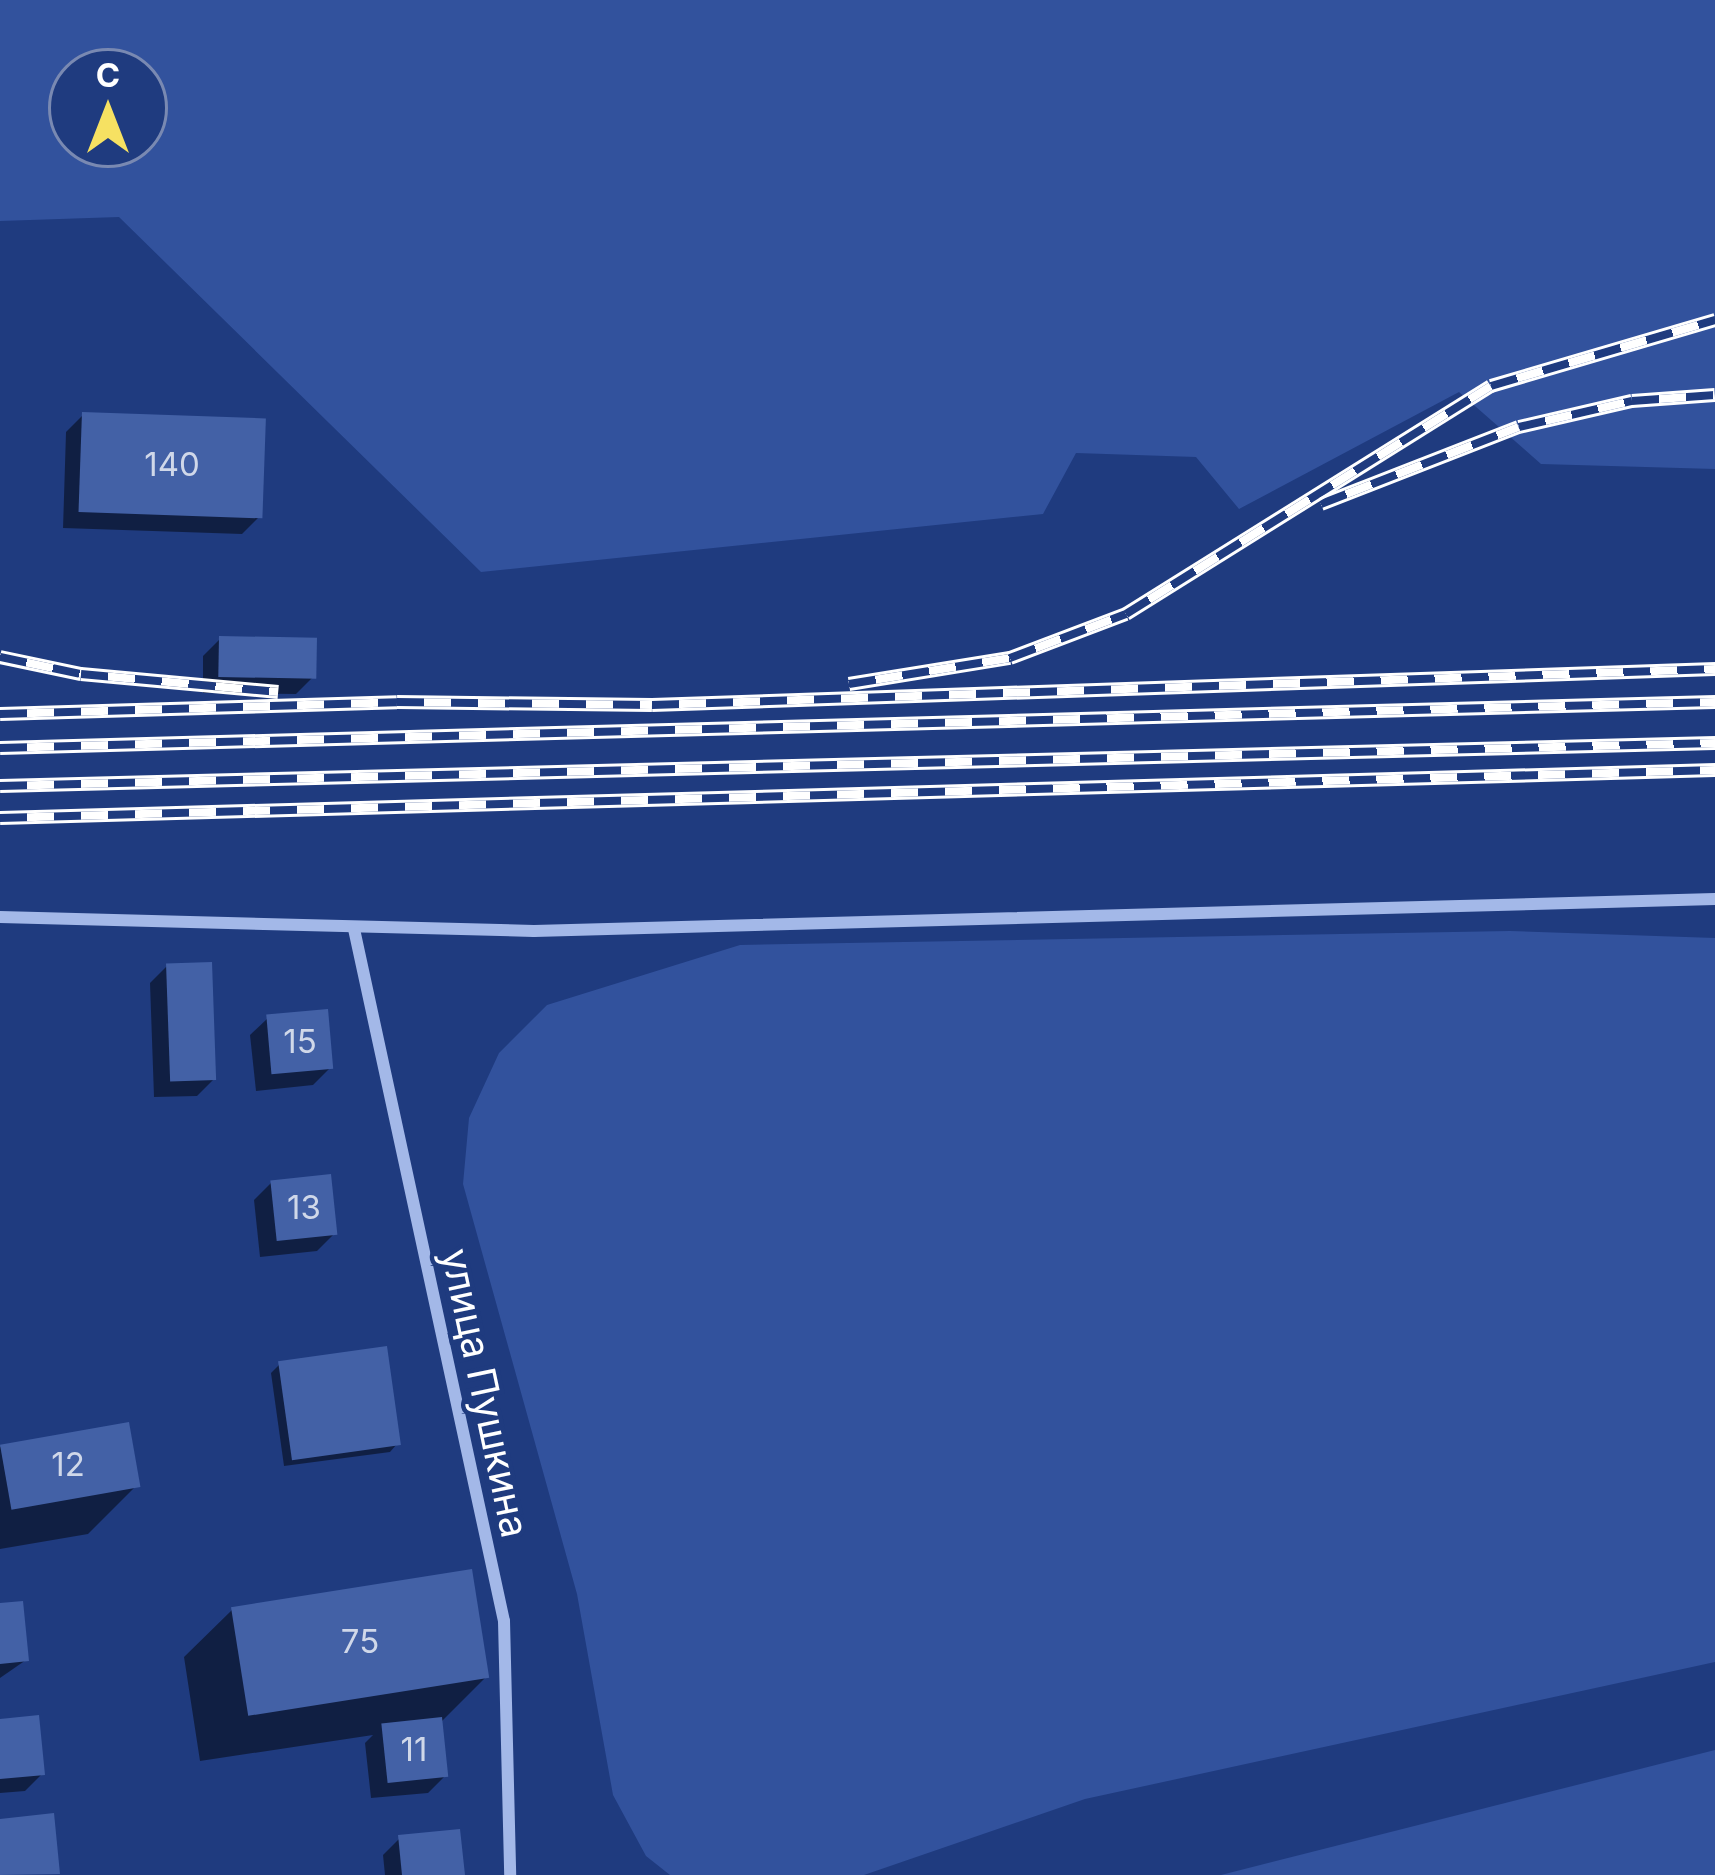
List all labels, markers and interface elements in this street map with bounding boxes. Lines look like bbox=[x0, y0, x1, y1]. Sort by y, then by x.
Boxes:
north arrow bbox=[48, 48, 168, 168]
text: С bbox=[96, 55, 120, 95]
house number: 140 bbox=[144, 445, 200, 485]
house number: 15 bbox=[283, 1022, 317, 1062]
house number: 13 bbox=[287, 1188, 321, 1228]
street label: улица Пушкина bbox=[432, 1244, 538, 1542]
house number: 12 bbox=[51, 1445, 85, 1485]
house number: 75 bbox=[341, 1622, 379, 1662]
house number: 11 bbox=[401, 1730, 427, 1770]

